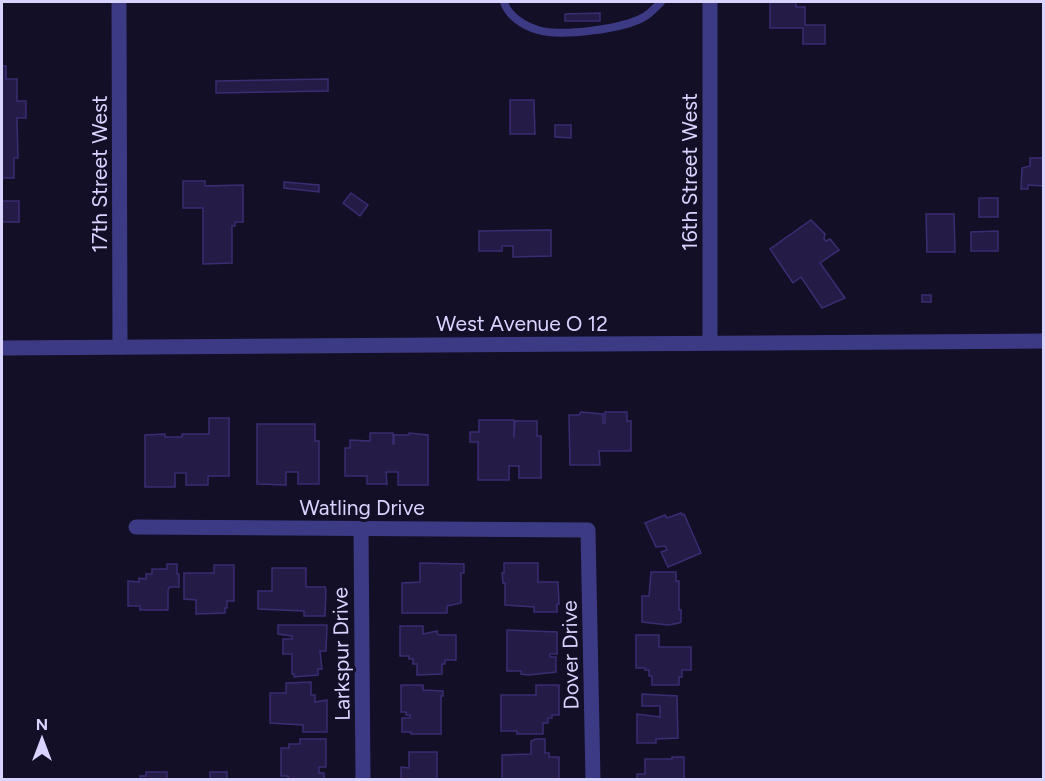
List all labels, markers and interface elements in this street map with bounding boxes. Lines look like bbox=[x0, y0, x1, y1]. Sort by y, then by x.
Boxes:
street label: 16th Street West bbox=[677, 93, 702, 251]
street label: 17th Street West bbox=[87, 95, 112, 253]
street label: West Avenue O 12 bbox=[436, 311, 608, 336]
street label: Watling Drive bbox=[299, 495, 425, 520]
street label: Larkspur Drive bbox=[327, 587, 355, 721]
street label: Dover Drive bbox=[557, 600, 583, 710]
north arrow bbox=[12, 709, 72, 769]
text: N bbox=[36, 715, 48, 734]

